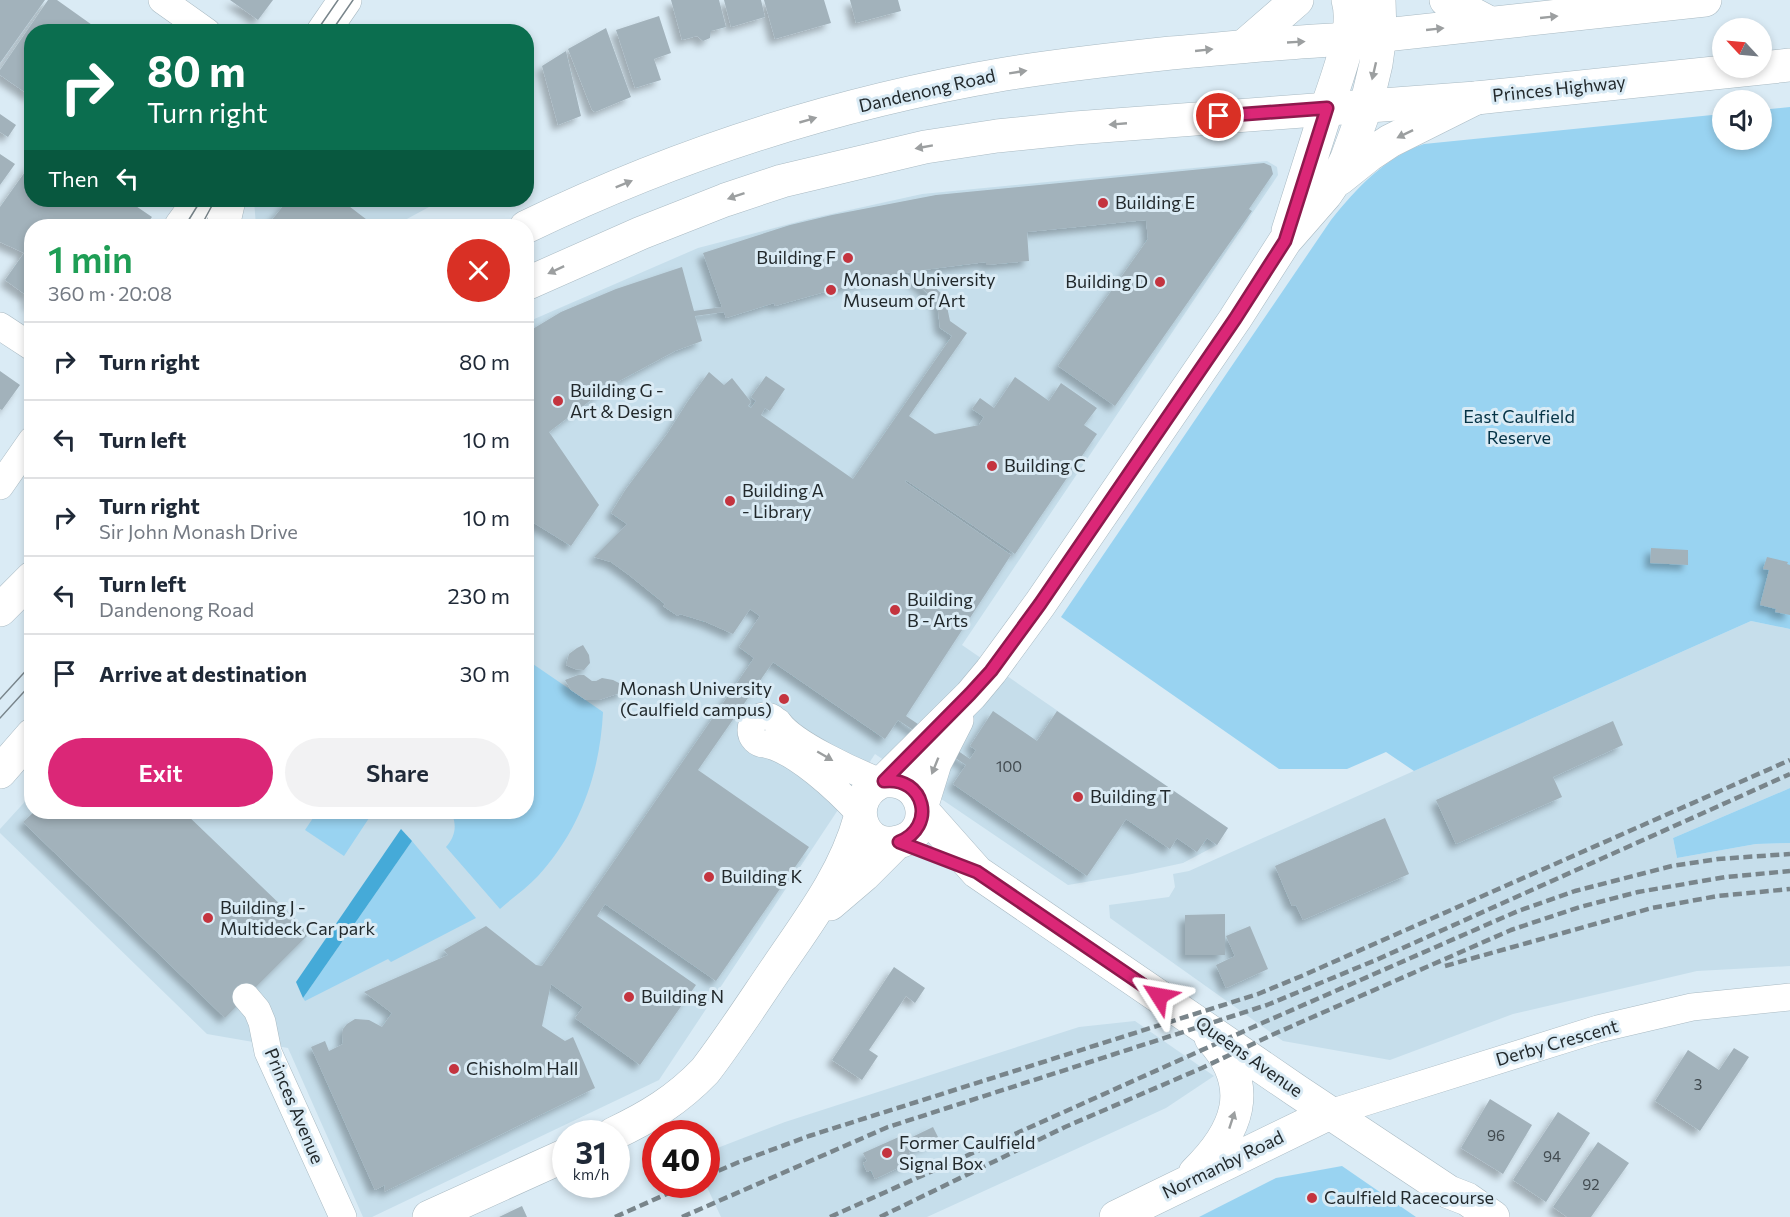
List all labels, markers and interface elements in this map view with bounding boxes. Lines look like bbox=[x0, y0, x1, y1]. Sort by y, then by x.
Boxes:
one-way arrow bbox=[1539, 12, 1558, 22]
north arrow bbox=[1712, 18, 1772, 78]
map controls bbox=[1712, 18, 1772, 150]
one-way arrow bbox=[1426, 24, 1445, 34]
one-way arrow bbox=[1286, 37, 1305, 46]
text: 80 m bbox=[147, 44, 246, 96]
one-way arrow bbox=[1194, 45, 1213, 55]
icon: right bbox=[48, 48, 126, 126]
one-way arrow bbox=[1369, 62, 1379, 80]
street label: Dandenong Road bbox=[856, 64, 997, 116]
one-way arrow bbox=[1009, 67, 1028, 76]
street label: Princes Highway bbox=[1491, 70, 1627, 106]
pin bbox=[1193, 90, 1244, 141]
button: sound bbox=[1712, 90, 1772, 150]
text: Turn right bbox=[147, 96, 267, 129]
icon: arrive bbox=[1202, 99, 1235, 132]
one-way arrow bbox=[799, 115, 817, 124]
one-way arrow bbox=[1108, 119, 1127, 129]
one-way arrow bbox=[1397, 129, 1414, 138]
one-way arrow bbox=[915, 143, 934, 152]
icon: left bbox=[111, 162, 144, 195]
text: Then bbox=[48, 165, 99, 192]
one-way arrow bbox=[615, 179, 633, 188]
place label: Building E bbox=[1115, 191, 1195, 213]
one-way arrow bbox=[727, 192, 745, 202]
marker: Building E bbox=[1096, 196, 1110, 210]
text: 1 min bbox=[48, 236, 133, 280]
button: close bbox=[447, 239, 510, 302]
place label: Building F bbox=[756, 246, 836, 268]
marker: Building F bbox=[841, 251, 855, 265]
one-way arrow bbox=[547, 266, 564, 275]
place label: Monash University Museum of Art bbox=[843, 268, 996, 311]
place label: Building D bbox=[1065, 270, 1148, 292]
marker: Building D bbox=[1153, 275, 1167, 289]
text: 360 m · 20:08 bbox=[48, 281, 172, 305]
marker: Monash University Museum of Art bbox=[824, 283, 838, 297]
icon: right bbox=[48, 345, 81, 378]
text: Turn right bbox=[99, 348, 200, 375]
text: 80 m bbox=[459, 348, 510, 375]
place label: Building G - Art & Design bbox=[570, 379, 673, 422]
marker: Building G - Art & Design bbox=[551, 394, 565, 408]
park label: East Caulfield Reserve bbox=[1463, 405, 1575, 448]
icon: left bbox=[48, 423, 81, 456]
text: Turn left bbox=[99, 426, 186, 453]
text: 10 m bbox=[463, 426, 510, 453]
place label: Building C bbox=[1004, 454, 1086, 476]
marker: Building C bbox=[985, 459, 999, 473]
place label: Building A - Library bbox=[742, 479, 824, 522]
text: Turn right bbox=[99, 492, 200, 519]
marker: Building A - Library bbox=[723, 494, 737, 508]
icon: right bbox=[48, 501, 81, 534]
text: 10 m bbox=[463, 504, 510, 531]
text: Sir John Monash Drive bbox=[99, 519, 298, 543]
text: Turn left bbox=[99, 570, 186, 597]
icon: left bbox=[48, 579, 81, 612]
text: 230 m bbox=[447, 582, 510, 609]
place label: Building B - Arts bbox=[907, 588, 973, 631]
text: Dandenong Road bbox=[99, 597, 254, 621]
marker: Building B - Arts bbox=[888, 603, 902, 617]
icon: arrive bbox=[48, 657, 81, 690]
text: Arrive at destination bbox=[99, 660, 307, 687]
text: 30 m bbox=[460, 660, 510, 687]
place label: Monash University (Caulfield campus) bbox=[619, 677, 772, 720]
marker: Monash University (Caulfield campus) bbox=[777, 692, 791, 706]
button: Exit bbox=[48, 738, 273, 807]
button: Share bbox=[285, 738, 510, 807]
one-way arrow bbox=[817, 750, 833, 761]
one-way arrow bbox=[930, 757, 940, 775]
house number: 100 bbox=[996, 757, 1022, 775]
place label: Building T bbox=[1090, 785, 1171, 807]
marker: Building T bbox=[1071, 790, 1085, 804]
place label: Building K bbox=[721, 865, 803, 887]
marker: Building K bbox=[702, 870, 716, 884]
place label: Building J - Multideck Car park bbox=[220, 896, 375, 939]
marker: Building J - Multideck Car park bbox=[201, 911, 215, 925]
position arrow bbox=[1127, 964, 1191, 1028]
place label: Building N bbox=[641, 985, 724, 1007]
marker: Building N bbox=[622, 990, 636, 1004]
street label: Queens Avenue bbox=[1192, 1011, 1307, 1101]
street label: Derby Crescent bbox=[1493, 1014, 1620, 1070]
street label: Princes Avenue bbox=[261, 1044, 329, 1167]
place label: Chisholm Hall bbox=[466, 1057, 578, 1079]
marker: Chisholm Hall bbox=[447, 1062, 461, 1076]
house number: 3 bbox=[1694, 1075, 1702, 1093]
one-way arrow bbox=[1228, 1111, 1238, 1129]
speed limit sign: 40 bbox=[642, 1120, 720, 1198]
street label: Normanby Road bbox=[1158, 1125, 1287, 1203]
house number: 96 bbox=[1487, 1126, 1505, 1144]
place label: Former Caulfield Signal Box bbox=[899, 1131, 1035, 1174]
text: 31 bbox=[575, 1133, 607, 1170]
marker: Former Caulfield Signal Box bbox=[880, 1146, 894, 1160]
house number: 94 bbox=[1543, 1147, 1561, 1165]
text: km/h bbox=[573, 1165, 609, 1183]
house number: 92 bbox=[1582, 1175, 1600, 1193]
place label: Caulfield Racecourse bbox=[1324, 1186, 1494, 1208]
marker: Caulfield Racecourse bbox=[1305, 1191, 1319, 1205]

